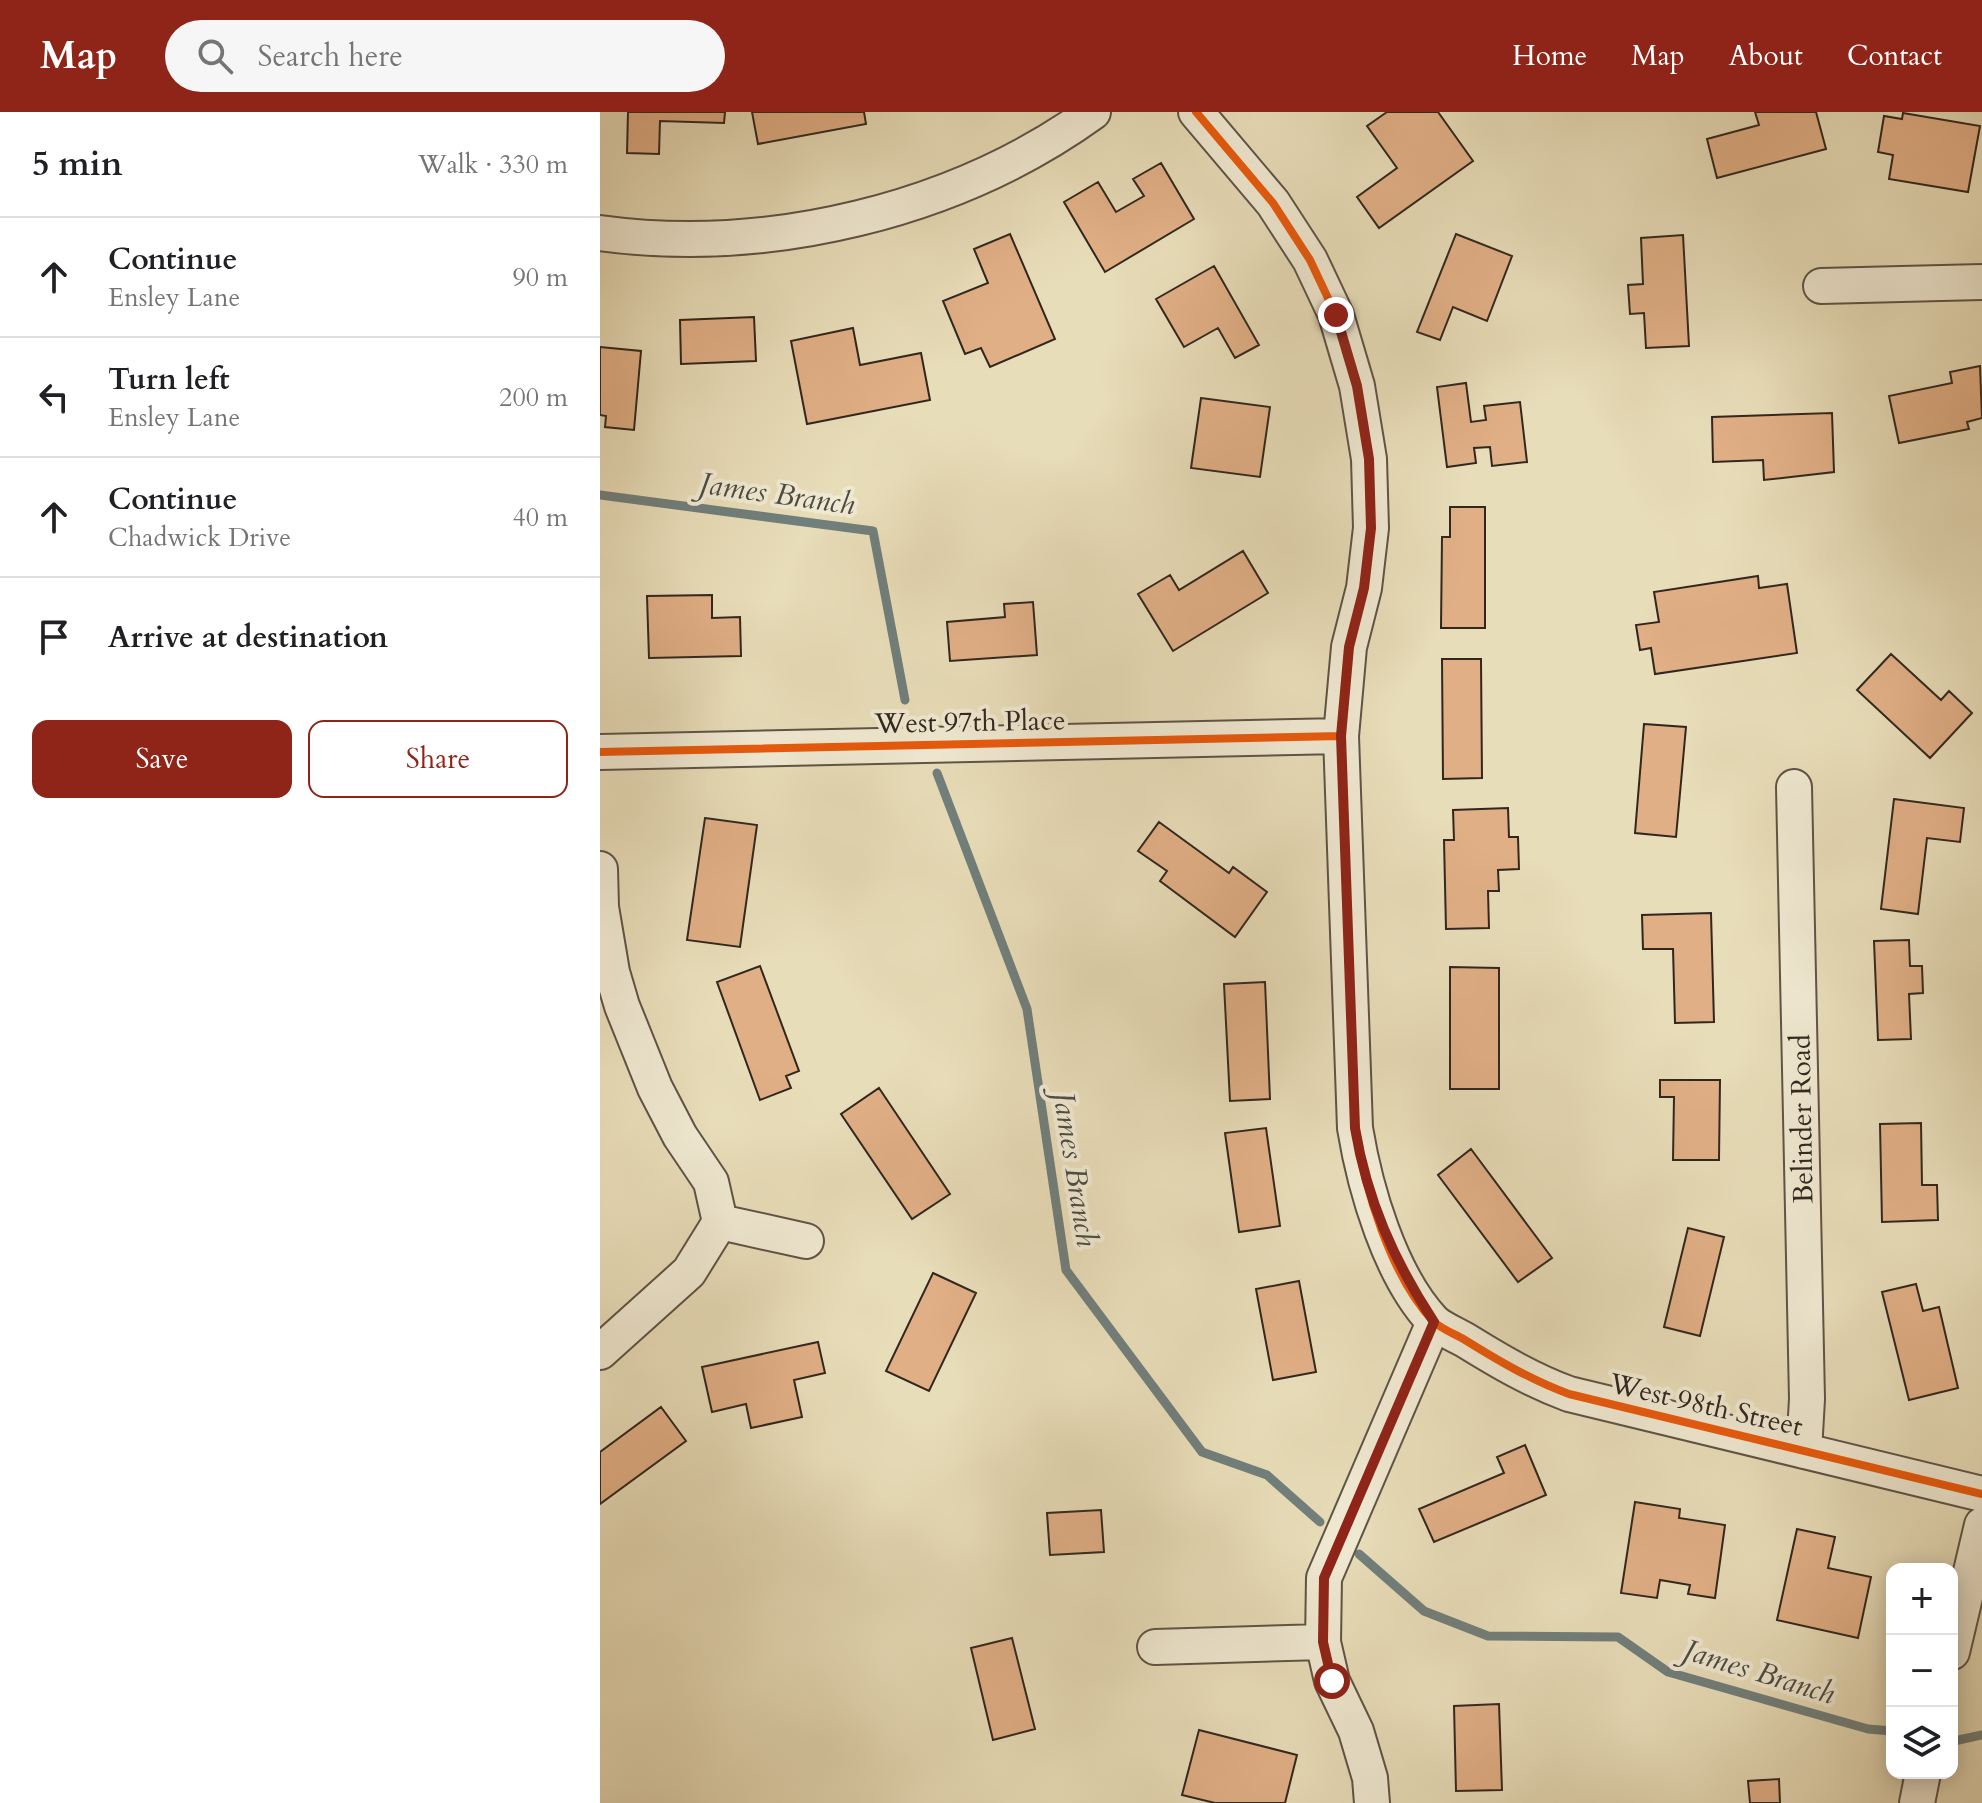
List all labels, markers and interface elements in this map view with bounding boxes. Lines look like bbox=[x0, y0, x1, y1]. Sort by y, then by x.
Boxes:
search box bbox=[165, 20, 725, 92]
text: Map bbox=[40, 30, 117, 82]
icon: search bbox=[193, 34, 237, 78]
text: Search here bbox=[257, 36, 403, 77]
text: Home bbox=[1512, 37, 1587, 75]
text: Map bbox=[1631, 37, 1685, 75]
text: About bbox=[1729, 37, 1803, 75]
text: Contact bbox=[1847, 37, 1942, 75]
text: 5 min bbox=[32, 141, 123, 187]
text: Walk · 330 m bbox=[418, 147, 568, 182]
text: Continue bbox=[108, 239, 237, 280]
icon: ahead bbox=[32, 255, 76, 299]
text: 90 m bbox=[512, 260, 568, 295]
text: Ensley Lane bbox=[108, 280, 240, 315]
route end bbox=[1318, 297, 1354, 333]
text: Turn left bbox=[108, 359, 230, 400]
icon: left bbox=[32, 375, 76, 419]
text: 200 m bbox=[499, 380, 568, 415]
text: Ensley Lane bbox=[108, 400, 240, 435]
water label: James Branch bbox=[690, 462, 858, 525]
text: Continue bbox=[108, 479, 237, 520]
icon: ahead bbox=[32, 495, 76, 539]
text: 40 m bbox=[512, 500, 568, 535]
text: Chadwick Drive bbox=[108, 520, 291, 555]
icon: arrive bbox=[32, 615, 76, 659]
text: Arrive at destination bbox=[108, 617, 388, 658]
street label: West 97th Place bbox=[873, 701, 1066, 743]
button: Save bbox=[32, 720, 292, 798]
button: Share bbox=[308, 720, 568, 798]
street label: Belinder Road bbox=[1782, 1034, 1822, 1204]
water label: James Branch bbox=[1041, 1082, 1108, 1250]
street label: West 98th Street bbox=[1605, 1364, 1806, 1446]
map controls bbox=[1886, 1563, 1958, 1779]
button: + bbox=[1886, 1563, 1958, 1635]
water label: James Branch bbox=[1672, 1627, 1840, 1715]
button: − bbox=[1886, 1635, 1958, 1707]
route start bbox=[1314, 1663, 1350, 1699]
button: layers bbox=[1886, 1707, 1958, 1779]

